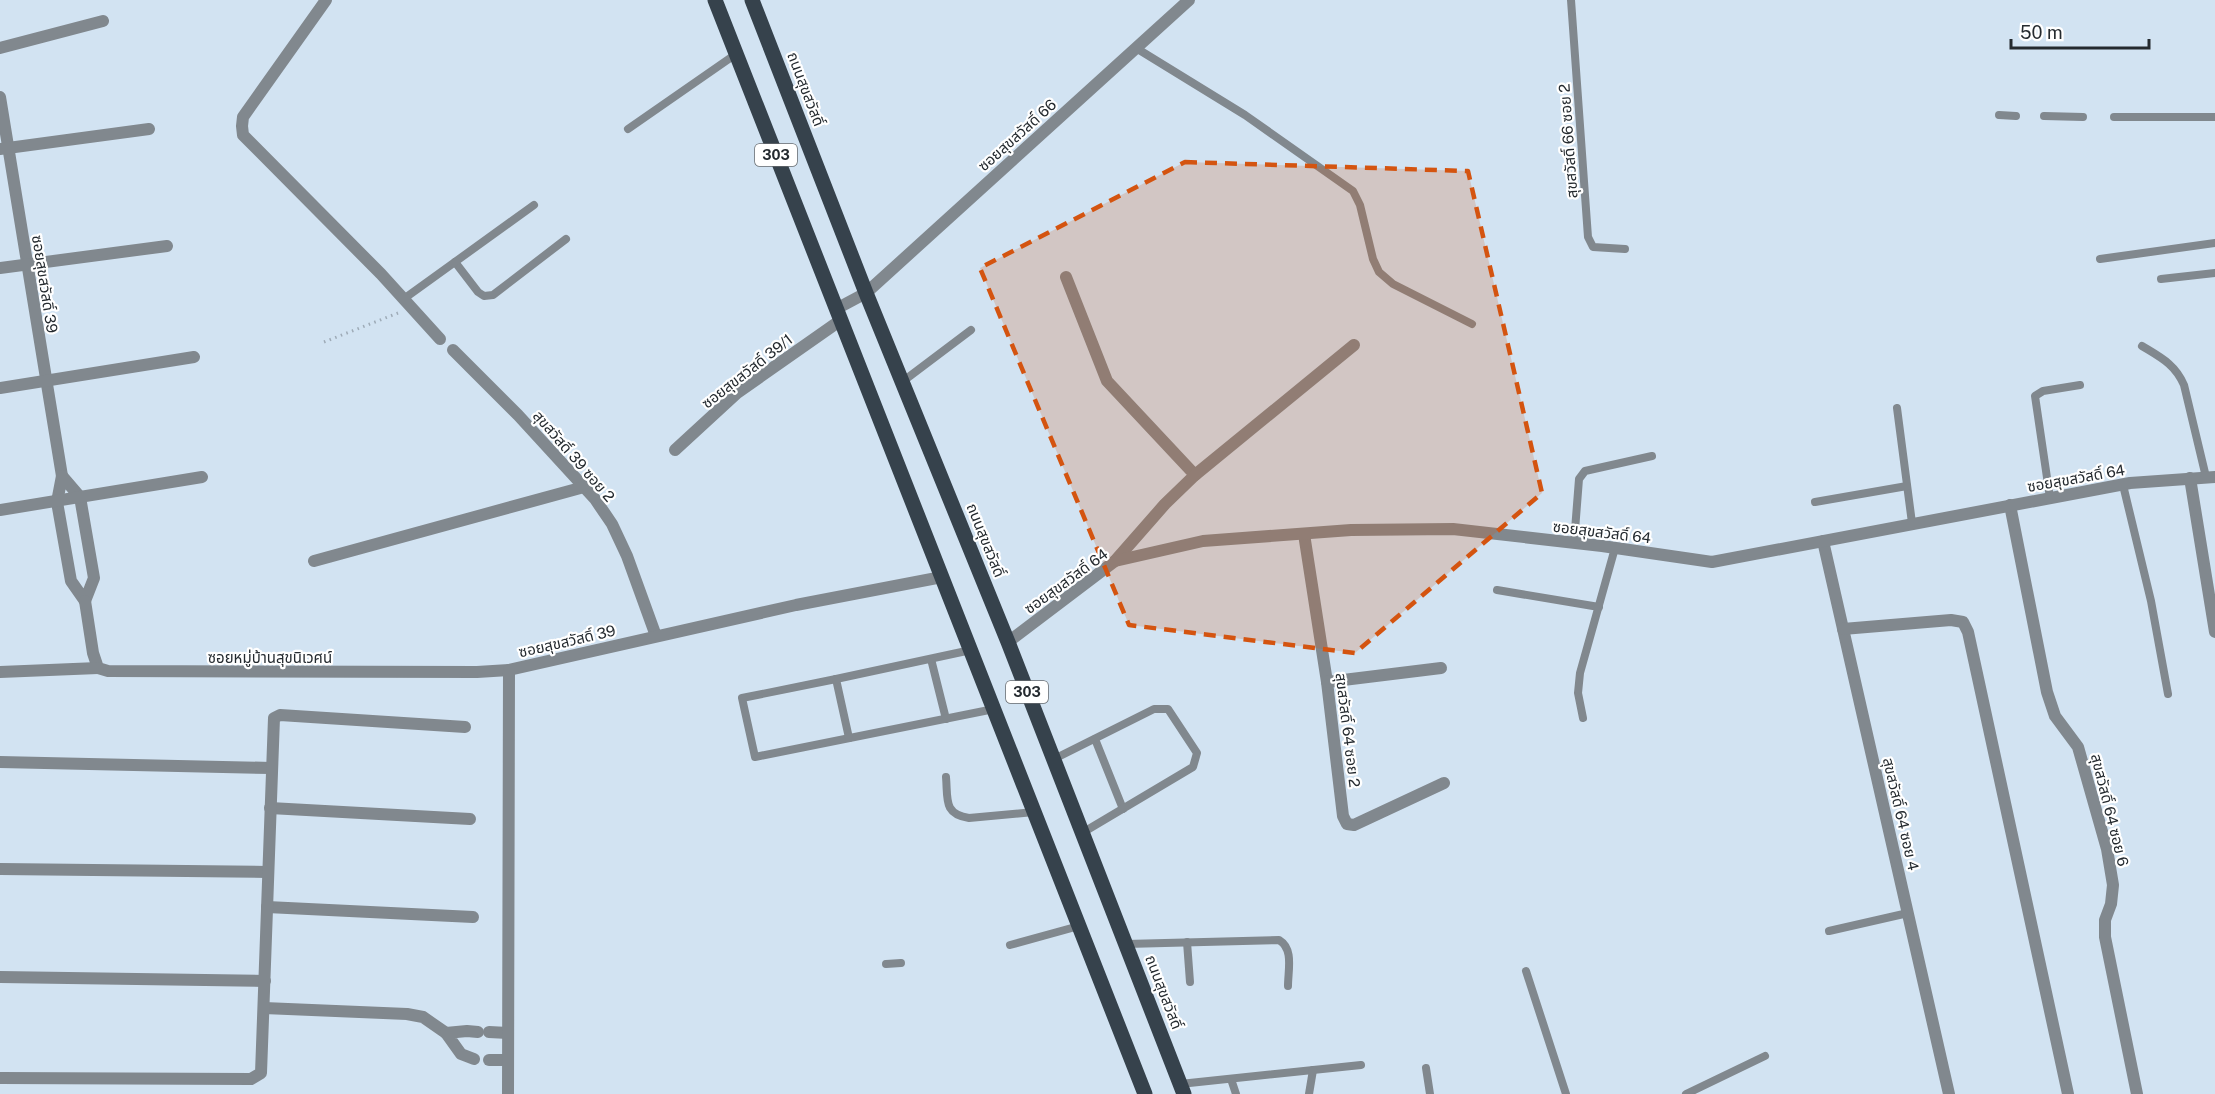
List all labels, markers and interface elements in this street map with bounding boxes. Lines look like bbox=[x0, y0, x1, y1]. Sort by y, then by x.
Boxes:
scale bar bbox=[2011, 12, 2149, 50]
text: 50 m bbox=[2020, 22, 2063, 43]
street label: ถนนสุขสวัสดิ์ bbox=[783, 50, 828, 129]
street label: สุขสวัสดิ์ 66 ซอย 2 bbox=[1555, 83, 1581, 199]
street label: ซอยสุขสวัสดิ์ 66 bbox=[975, 96, 1060, 175]
road number: 303 bbox=[755, 144, 797, 166]
street label: ซอยสุขสวัสดิ์ 39 bbox=[28, 234, 61, 334]
street label: ซอยสุขสวัสดิ์ 39/1 bbox=[698, 330, 796, 412]
street label: สุขสวัสดิ์ 39 ซอย 2 bbox=[529, 407, 618, 506]
street label: ซอยสุขสวัสดิ์ 64 bbox=[2026, 461, 2126, 496]
street label: ถนนสุขสวัสดิ์ bbox=[963, 501, 1009, 580]
street label: ซอยสุขสวัสดิ์ 64 bbox=[1552, 517, 1652, 547]
street label: ซอยสุขสวัสดิ์ 64 bbox=[1021, 545, 1112, 618]
street label: ซอยสุขสวัสดิ์ 39 bbox=[517, 621, 617, 661]
street label: ซอยหมู่บ้านสุขนิเวศน์ bbox=[208, 649, 332, 667]
street label: สุขสวัสดิ์ 64 ซอย 2 bbox=[1332, 672, 1364, 788]
road number: 303 bbox=[1006, 681, 1048, 703]
street label: สุขสวัสดิ์ 64 ซอย 6 bbox=[2087, 752, 2132, 868]
street label: สุขสวัสดิ์ 64 ซอย 4 bbox=[1879, 756, 1922, 872]
street label: ถนนสุขสวัสดิ์ bbox=[1141, 953, 1186, 1032]

